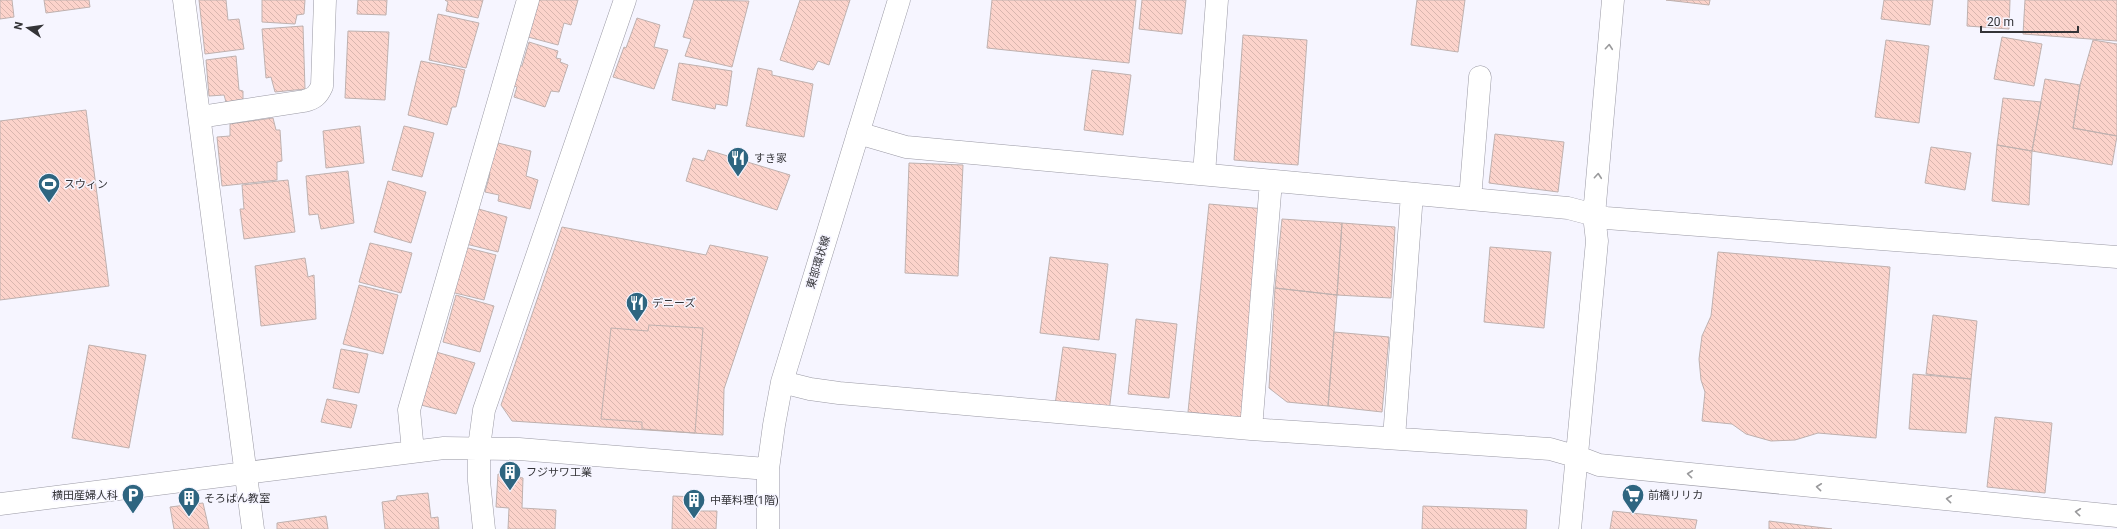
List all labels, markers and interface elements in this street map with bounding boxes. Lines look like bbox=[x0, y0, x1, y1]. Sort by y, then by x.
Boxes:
north arrow bbox=[8, 8, 48, 48]
scale bar bbox=[1981, 8, 2078, 34]
text: 20 m bbox=[1987, 15, 2014, 29]
text: N bbox=[12, 20, 26, 31]
one-way arrow bbox=[1604, 44, 1613, 50]
restaurant icon: すき家 bbox=[725, 145, 751, 178]
place label: すき家 bbox=[754, 152, 787, 165]
sports icon: スウィン bbox=[36, 171, 62, 204]
one-way arrow bbox=[1594, 173, 1603, 179]
place label: スウィン bbox=[64, 178, 108, 191]
street label: 東部環状線 bbox=[804, 234, 833, 290]
restaurant icon: デニーズ bbox=[624, 290, 650, 323]
place label: デニーズ bbox=[652, 297, 695, 310]
building icon: フジサワ工業 bbox=[497, 459, 523, 492]
place label: フジサワ工業 bbox=[526, 466, 592, 479]
one-way arrow bbox=[1687, 470, 1693, 479]
parking icon: 横田産婦人科 bbox=[120, 482, 146, 515]
supermarket icon: 前橋リリカ bbox=[1620, 482, 1646, 515]
one-way arrow bbox=[1816, 482, 1822, 491]
building icon: そろばん教室 bbox=[176, 485, 202, 518]
building icon: 中華料理(1階) bbox=[681, 487, 707, 520]
place label: 横田産婦人科 bbox=[52, 489, 118, 502]
place label: 前橋リリカ bbox=[1648, 489, 1703, 502]
place label: そろばん教室 bbox=[204, 492, 270, 505]
place label: 中華料理(1階) bbox=[710, 494, 779, 507]
one-way arrow bbox=[1946, 495, 1952, 504]
one-way arrow bbox=[2075, 508, 2081, 517]

